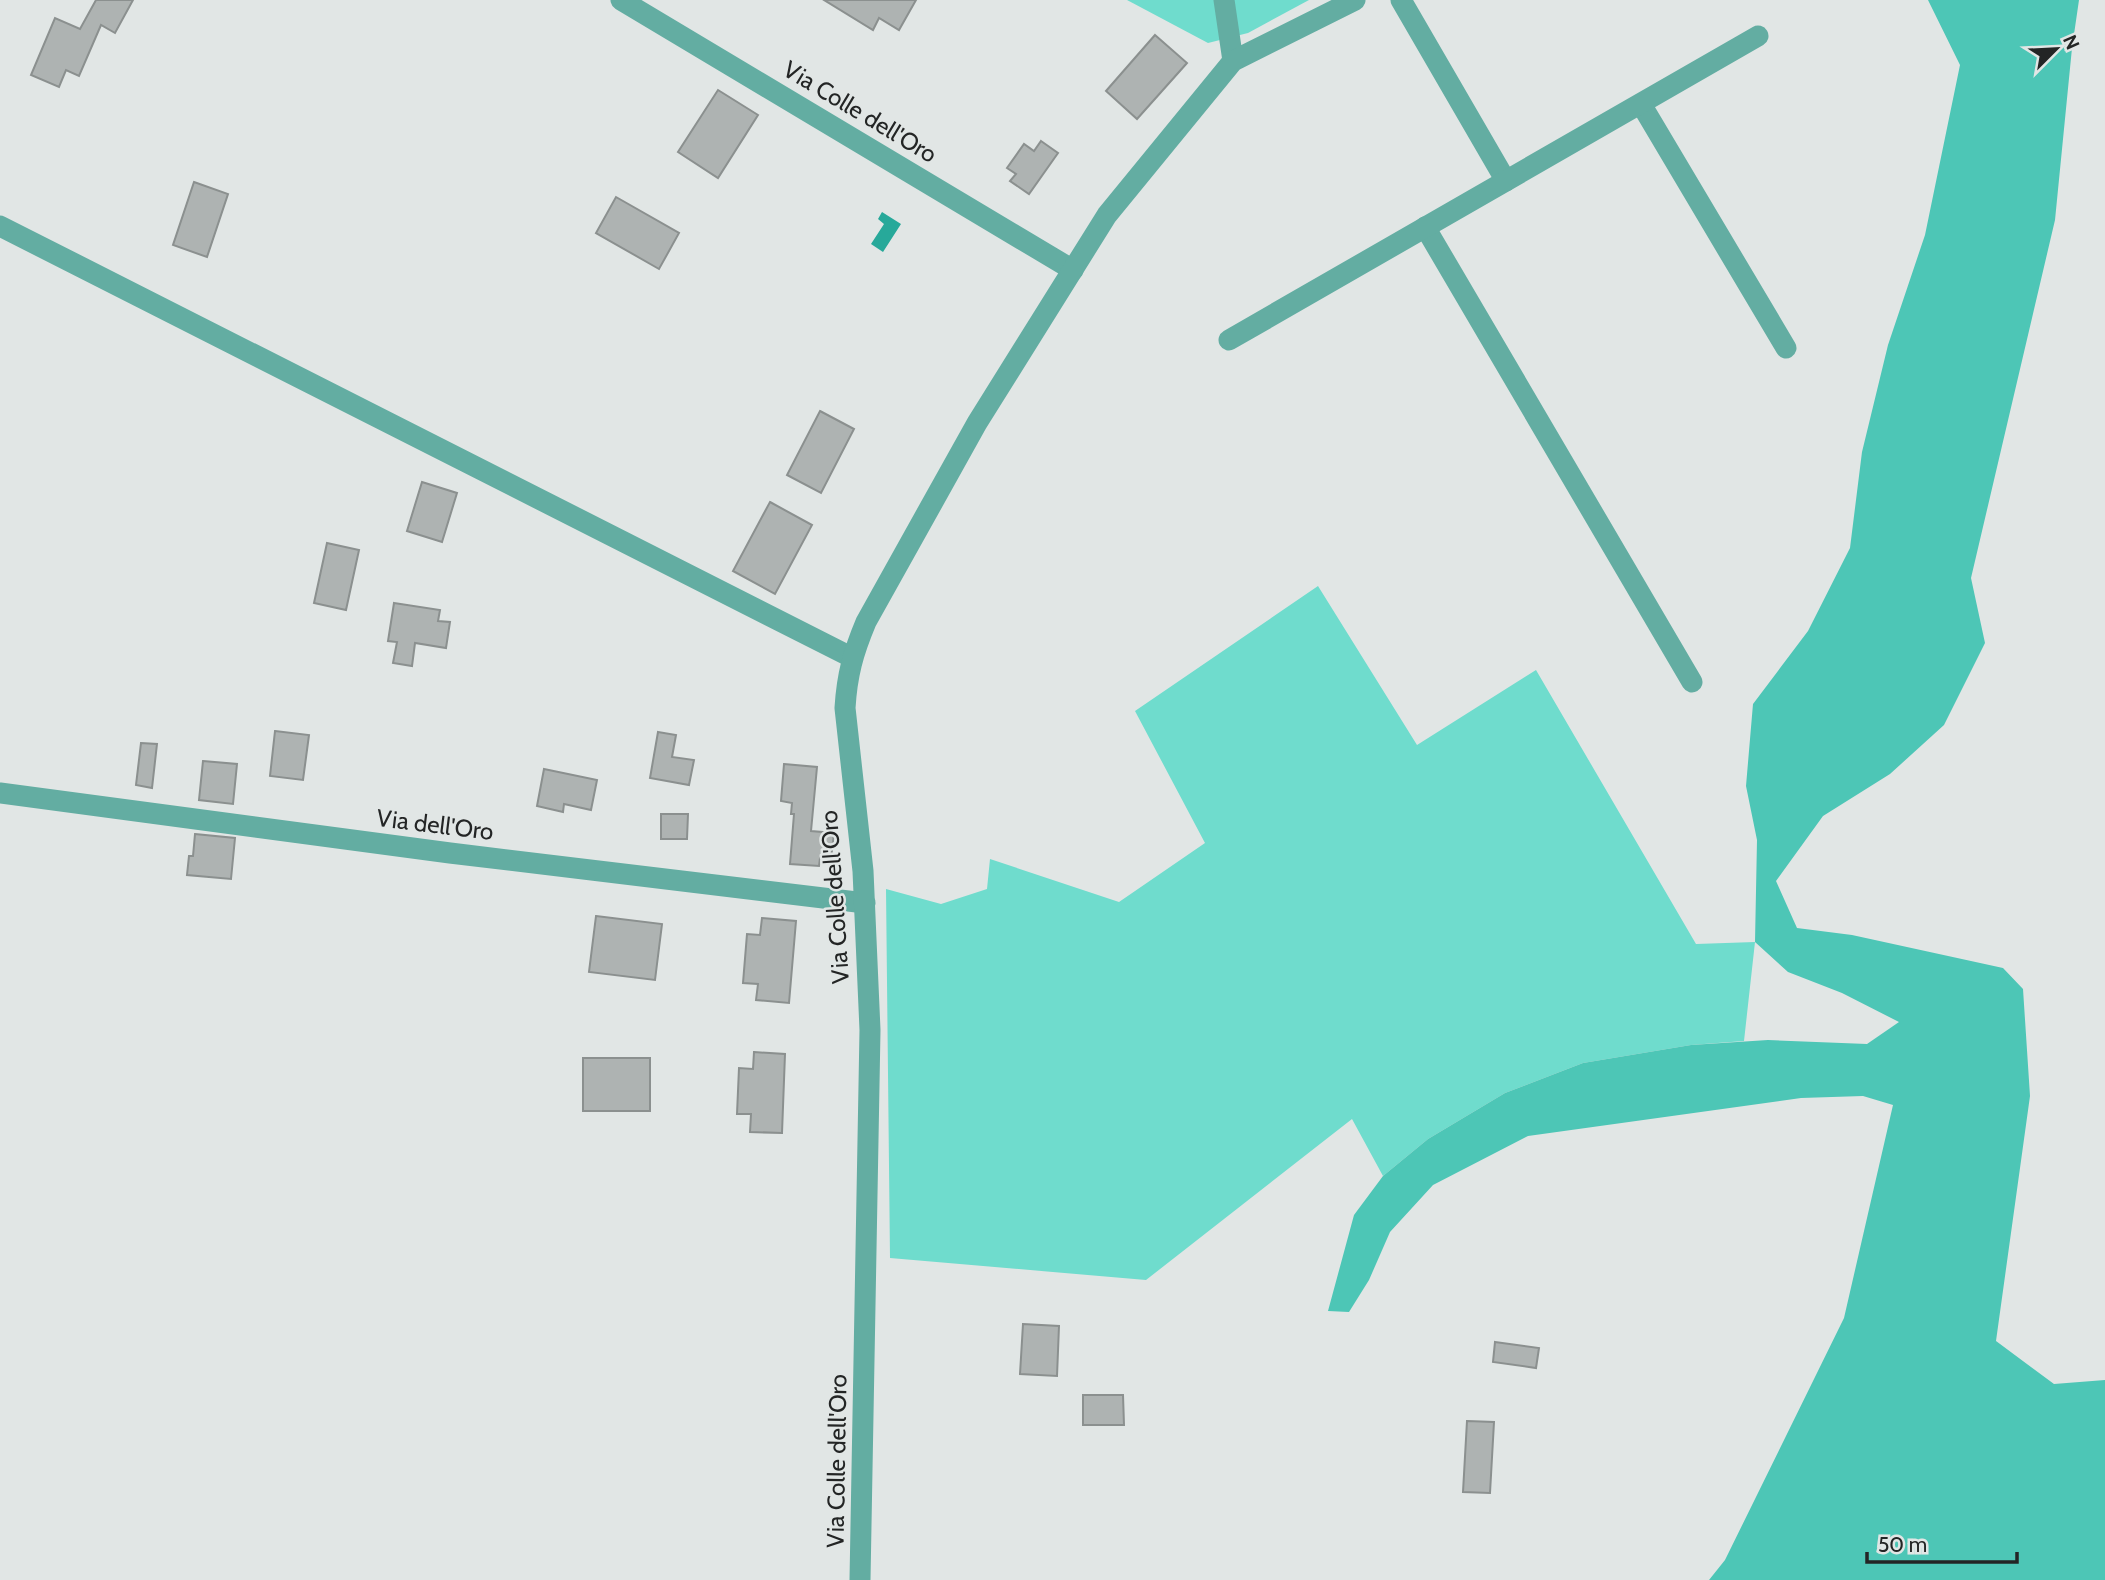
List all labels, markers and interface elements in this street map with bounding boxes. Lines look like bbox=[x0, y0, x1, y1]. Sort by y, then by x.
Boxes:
north arrow bbox=[2021, 14, 2091, 84]
text: N bbox=[2058, 31, 2084, 53]
street label: Via Colle dell'Oro bbox=[778, 54, 942, 169]
street label: Via dell'Oro bbox=[375, 803, 495, 846]
street label: Via Colle dell'Oro bbox=[814, 809, 855, 985]
street label: Via Colle dell'Oro bbox=[820, 1374, 853, 1548]
scale bar bbox=[1867, 1520, 2018, 1564]
text: 50 m bbox=[1878, 1532, 1927, 1557]

